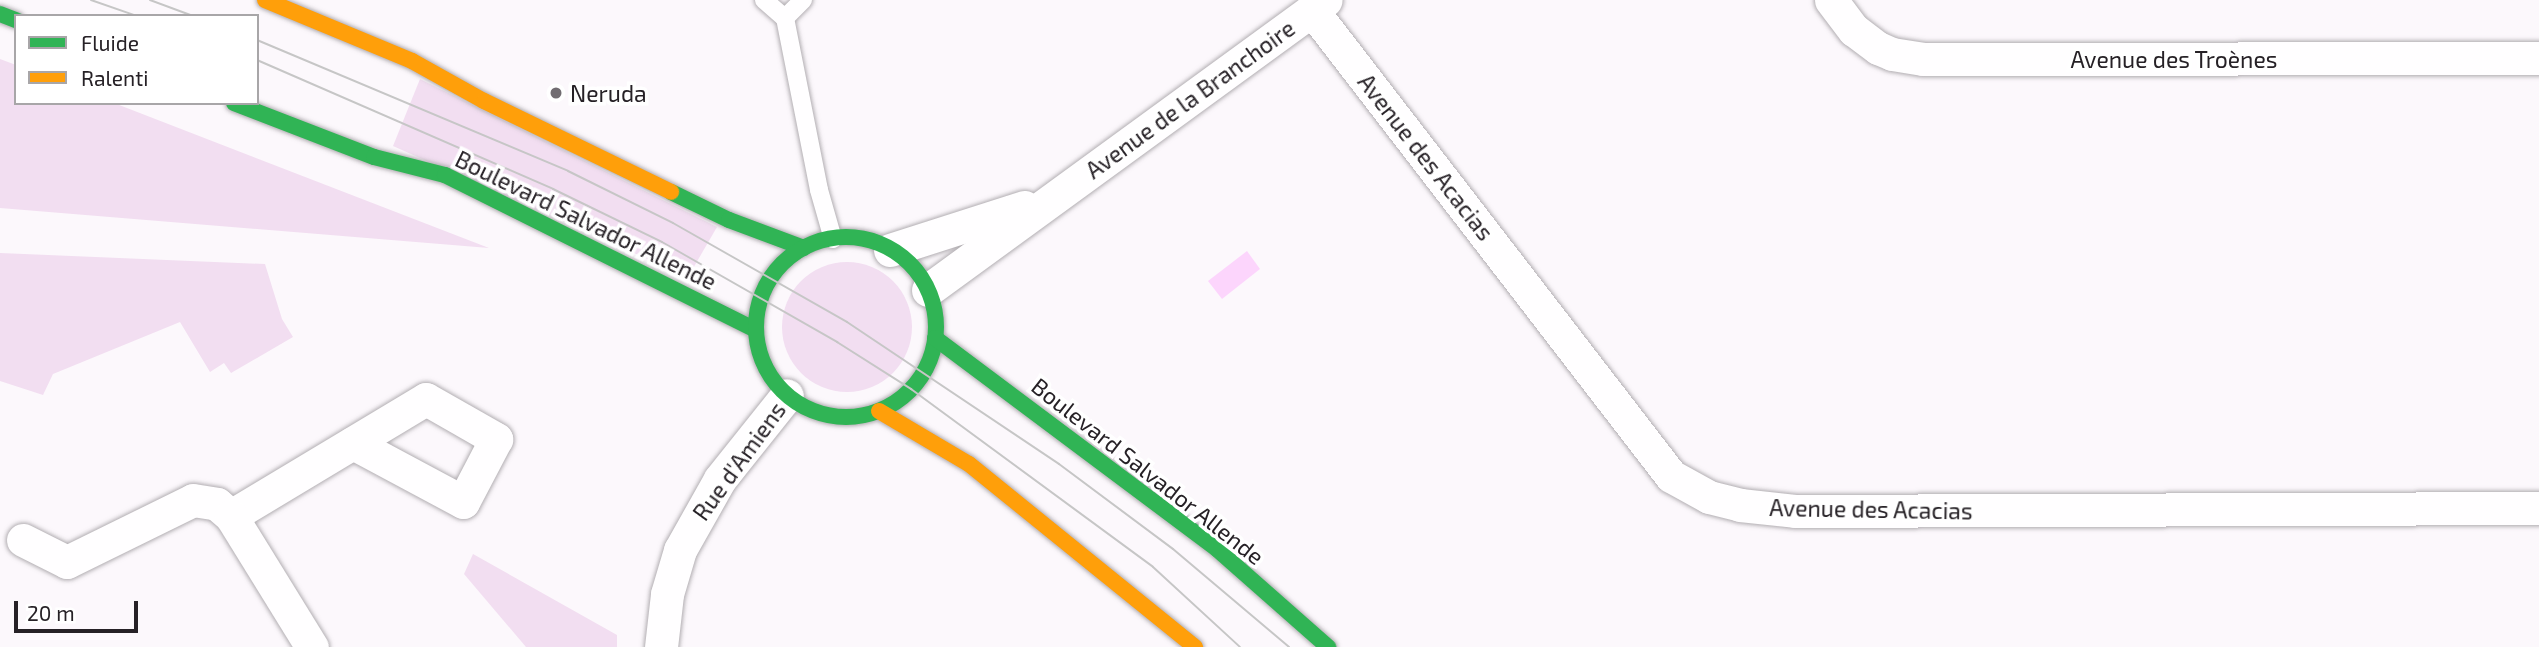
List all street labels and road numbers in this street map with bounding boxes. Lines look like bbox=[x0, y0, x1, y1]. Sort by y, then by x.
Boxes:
street label: Avenue de la Branchoire bbox=[1080, 14, 1300, 184]
street label: Avenue des Troènes bbox=[2070, 45, 2278, 73]
street label: Avenue des Acacias bbox=[1352, 68, 1500, 246]
street label: Boulevard Salvador Allende bbox=[451, 144, 721, 296]
street label: Boulevard Salvador Allende bbox=[1026, 371, 1270, 571]
street label: Rue d'Amiens bbox=[687, 396, 791, 526]
street label: Avenue des Acacias bbox=[1769, 493, 1973, 525]

